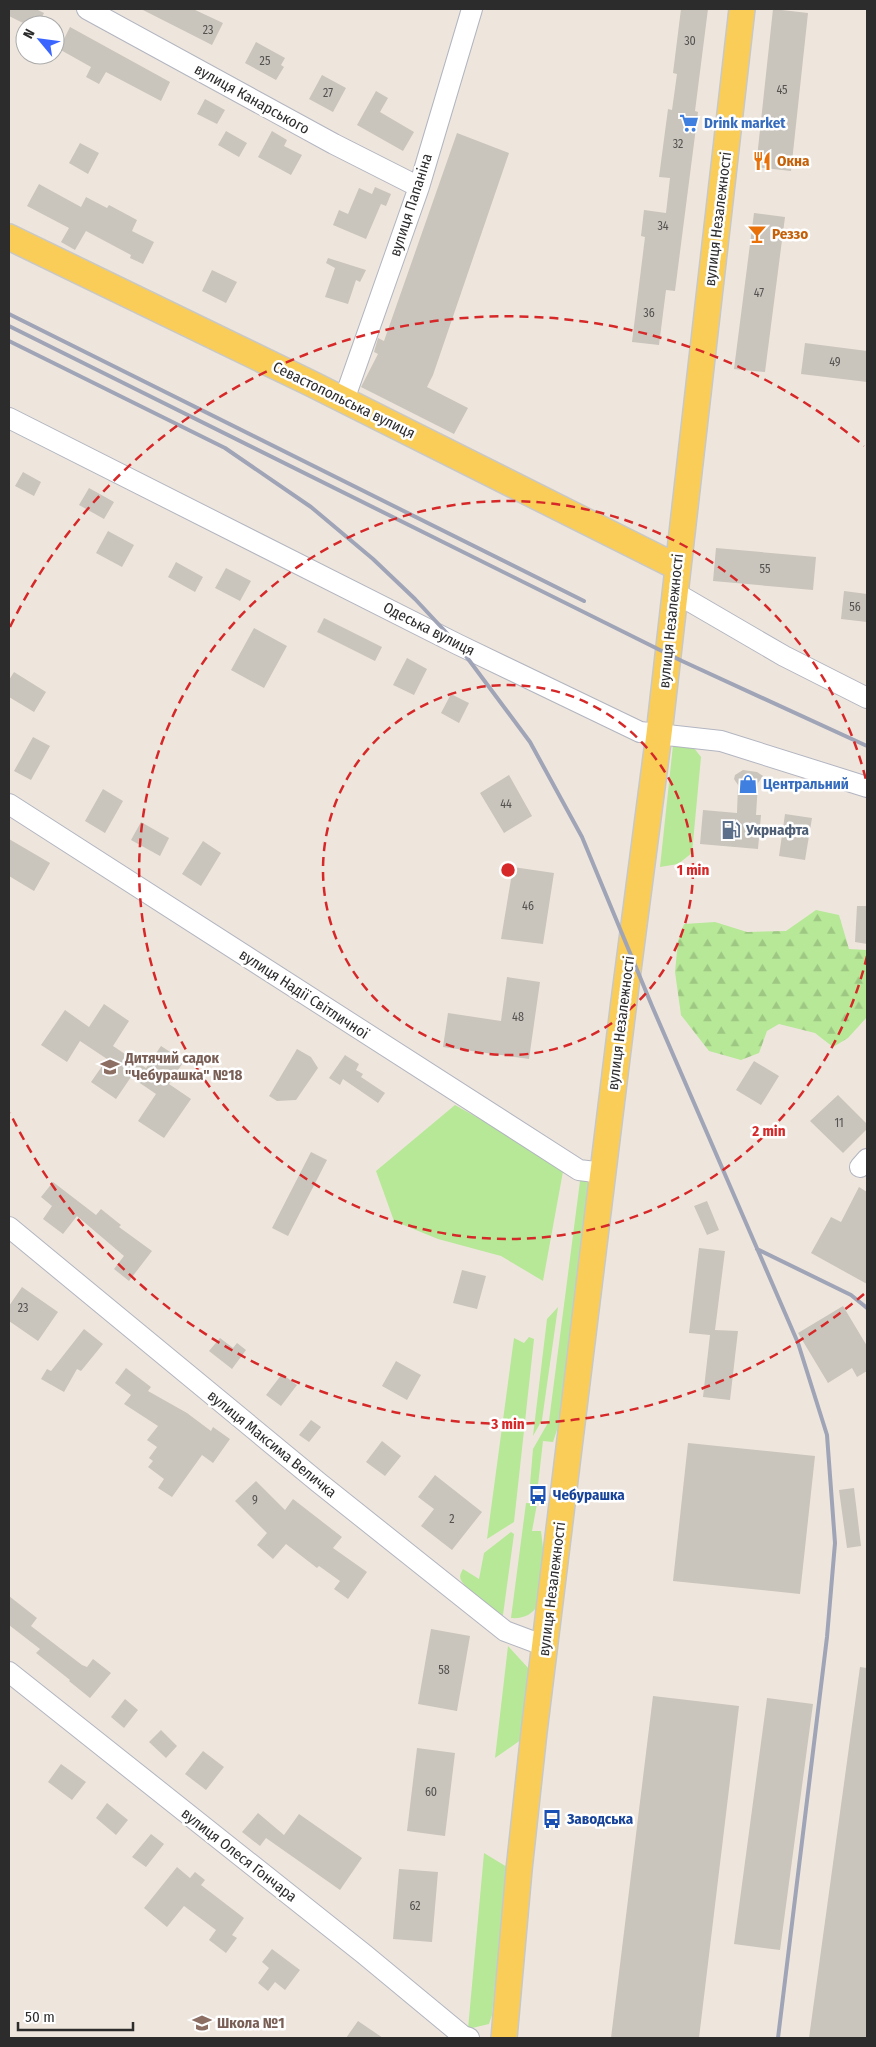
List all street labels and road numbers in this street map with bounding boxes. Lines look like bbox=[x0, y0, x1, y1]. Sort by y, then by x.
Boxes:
street label: вулиця Канарського bbox=[191, 60, 313, 138]
street label: вулиця Папаніна bbox=[386, 151, 436, 259]
street label: вулиця Незалежності bbox=[701, 151, 735, 287]
street label: Севастопольська вулиця bbox=[270, 358, 418, 442]
street label: вулиця Незалежності bbox=[655, 553, 687, 689]
street label: Одеська вулиця bbox=[380, 598, 478, 660]
street label: вулиця Надії Світличної bbox=[236, 945, 373, 1043]
street label: вулиця Незалежності bbox=[604, 955, 638, 1091]
street label: вулиця Максима Величка bbox=[204, 1386, 340, 1502]
street label: вулиця Незалежності bbox=[535, 1521, 569, 1657]
street label: вулиця Олеся Гончара bbox=[178, 1804, 300, 1906]

